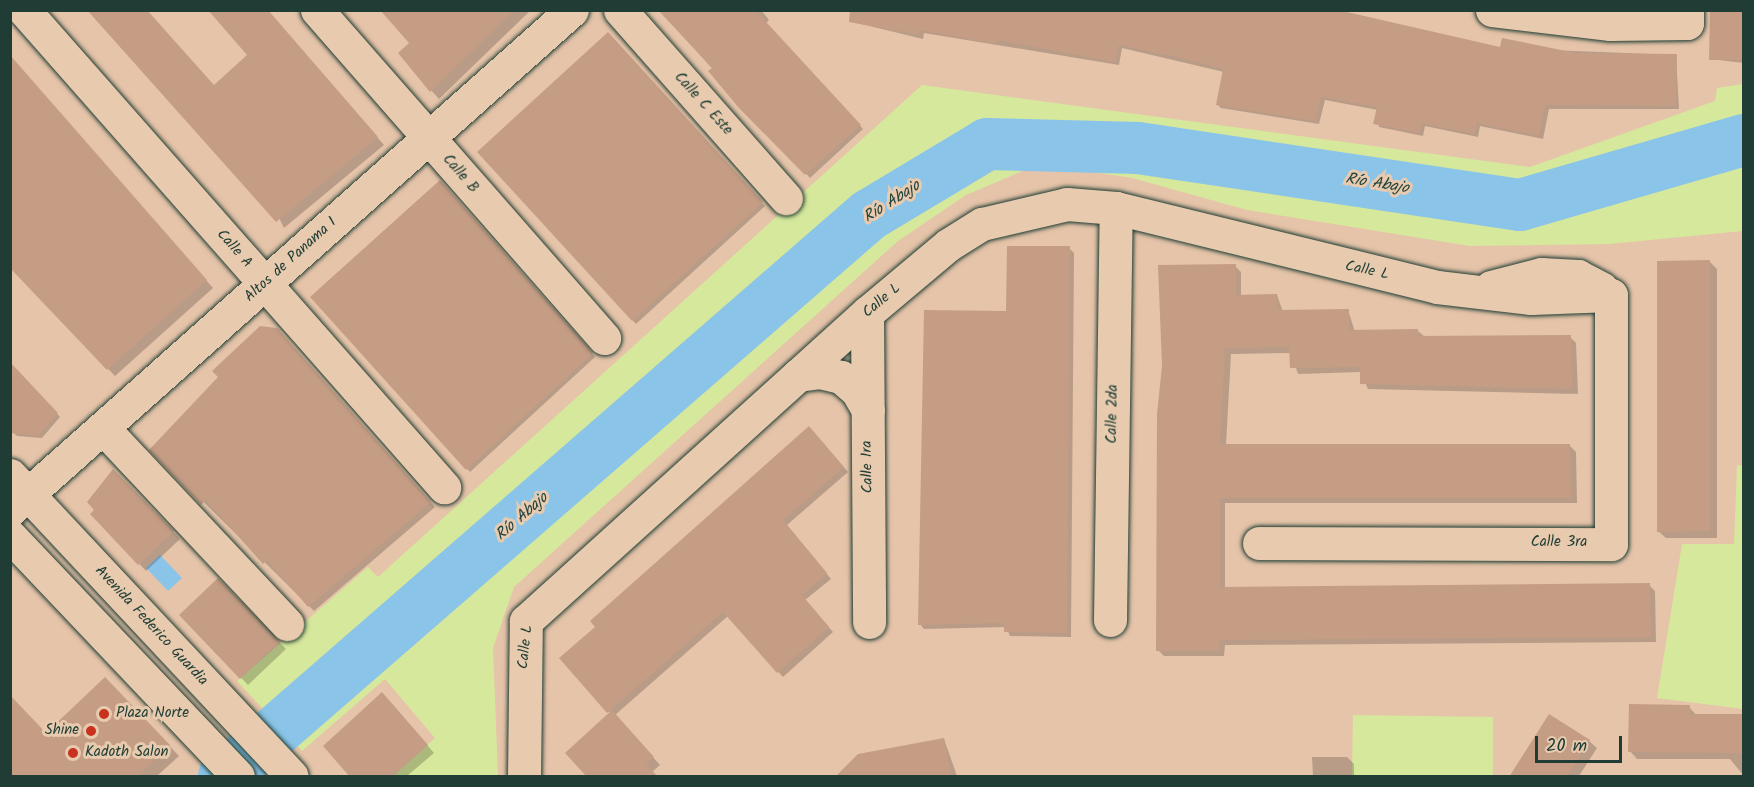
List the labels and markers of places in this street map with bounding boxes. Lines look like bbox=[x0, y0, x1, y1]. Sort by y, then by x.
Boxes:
place label: Plaza Norte bbox=[116, 705, 189, 723]
marker: Plaza Norte bbox=[97, 707, 111, 721]
place label: Shine bbox=[45, 722, 79, 740]
marker: Shine bbox=[84, 724, 98, 738]
place label: Kadoth Salon bbox=[85, 744, 169, 762]
marker: Kadoth Salon bbox=[66, 746, 80, 760]

